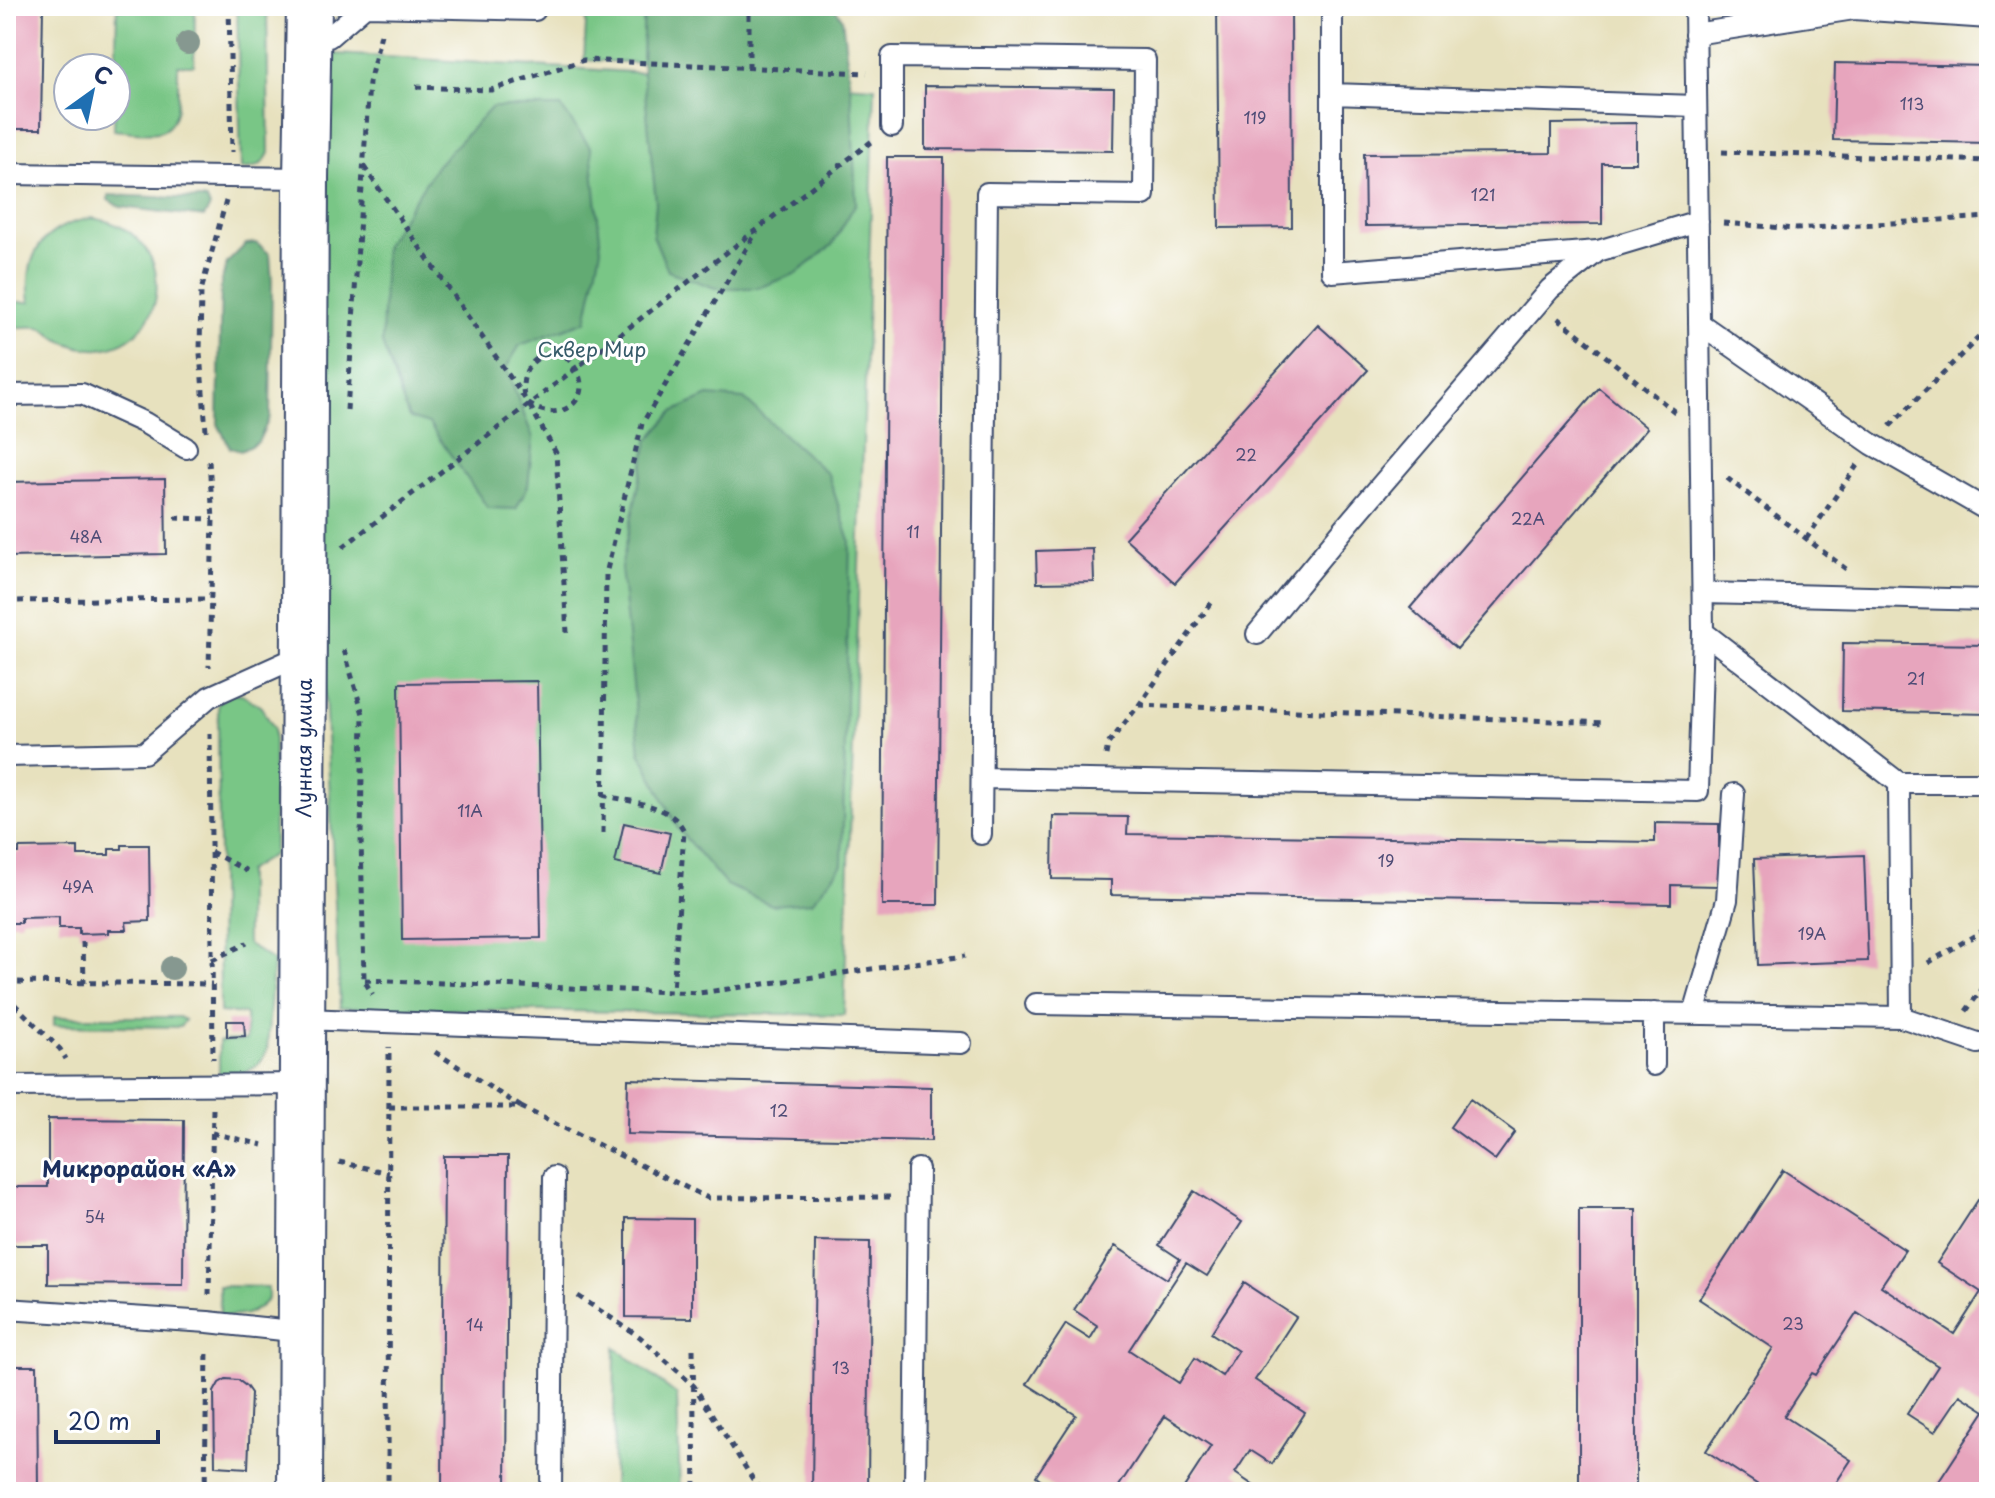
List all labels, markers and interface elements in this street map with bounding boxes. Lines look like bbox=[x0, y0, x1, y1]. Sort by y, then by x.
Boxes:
north arrow bbox=[52, 52, 132, 132]
text: С bbox=[88, 56, 120, 92]
house number: 113 bbox=[1900, 91, 1924, 115]
house number: 119 bbox=[1244, 105, 1266, 129]
house number: 121 bbox=[1471, 182, 1495, 206]
park label: Сквер Мир bbox=[538, 334, 646, 364]
house number: 22 bbox=[1235, 442, 1257, 466]
house number: 22А bbox=[1511, 506, 1545, 530]
house number: 11 bbox=[906, 519, 920, 543]
house number: 48А bbox=[70, 524, 102, 548]
house number: 21 bbox=[1907, 666, 1925, 690]
street label: Лунная улица bbox=[288, 678, 319, 818]
house number: 11А bbox=[457, 798, 483, 822]
house number: 19 bbox=[1378, 848, 1394, 872]
house number: 49А bbox=[62, 874, 94, 898]
house number: 19А bbox=[1798, 921, 1826, 945]
house number: 12 bbox=[770, 1098, 788, 1122]
district label: Микрорайон «А» bbox=[42, 1151, 236, 1184]
house number: 54 bbox=[85, 1204, 105, 1228]
house number: 23 bbox=[1782, 1311, 1804, 1335]
house number: 14 bbox=[466, 1312, 484, 1336]
house number: 13 bbox=[832, 1355, 850, 1379]
scale bar bbox=[56, 1394, 158, 1444]
text: 20 m bbox=[68, 1402, 130, 1438]

